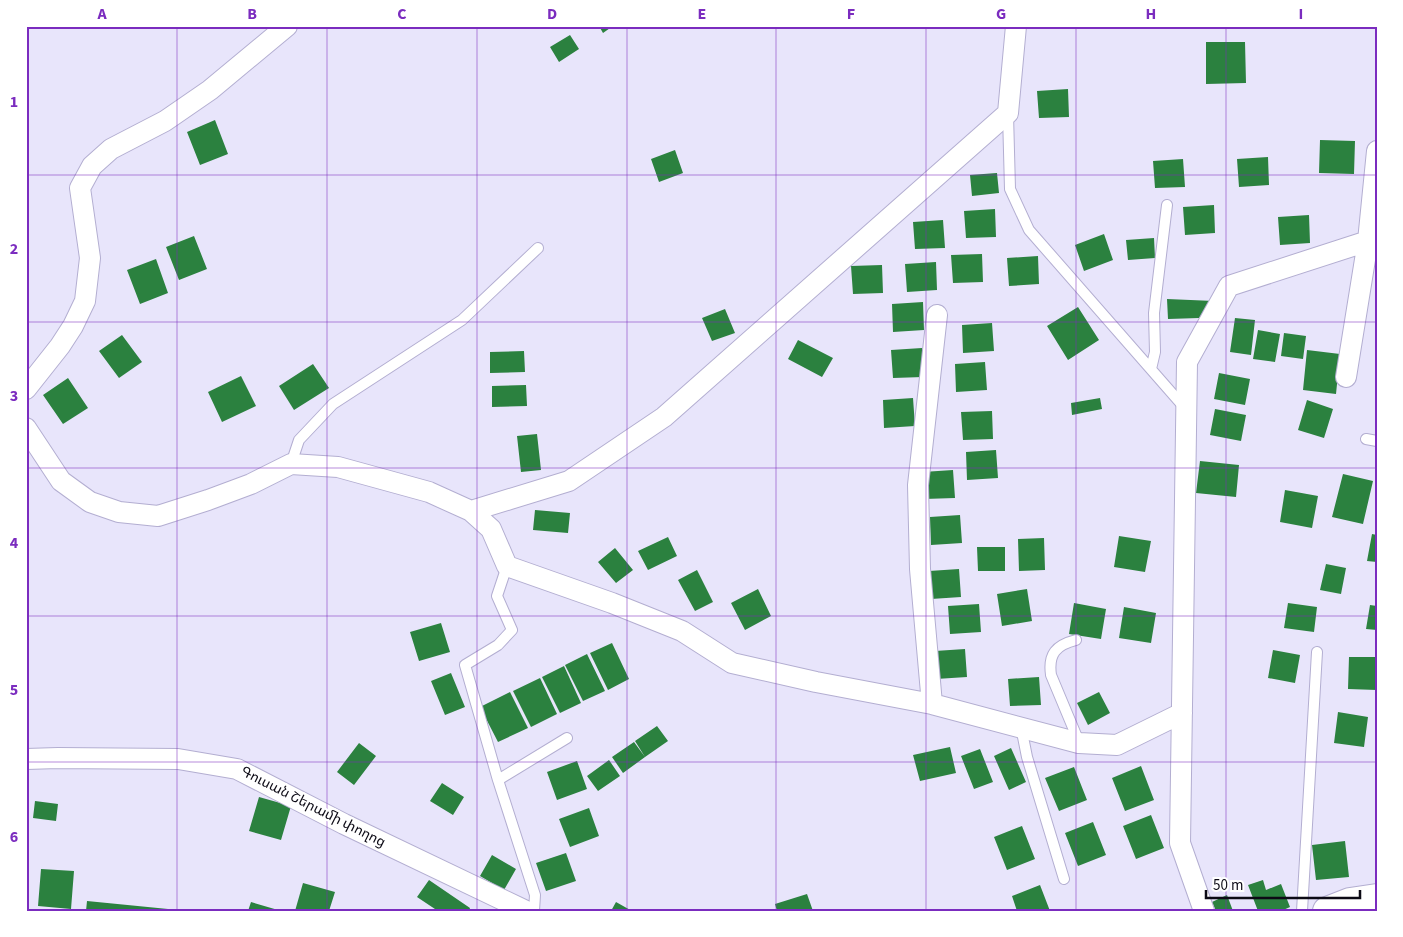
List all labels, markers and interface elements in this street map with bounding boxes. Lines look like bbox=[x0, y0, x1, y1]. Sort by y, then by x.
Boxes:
text: A bbox=[96, 3, 107, 25]
text: B bbox=[247, 3, 257, 25]
text: C bbox=[397, 3, 407, 25]
text: D bbox=[547, 3, 557, 25]
text: E bbox=[698, 3, 706, 25]
text: F bbox=[847, 3, 855, 25]
text: G bbox=[996, 3, 1006, 25]
text: H bbox=[1146, 3, 1156, 25]
text: I bbox=[1299, 3, 1303, 25]
text: 1 bbox=[10, 91, 18, 113]
text: 2 bbox=[10, 238, 18, 260]
text: 3 bbox=[10, 385, 18, 407]
text: 4 bbox=[10, 532, 19, 554]
text: 5 bbox=[10, 679, 18, 701]
street label: Գուսան Շերամի փողոց bbox=[237, 762, 389, 852]
text: 6 bbox=[10, 826, 18, 848]
scale bar bbox=[1206, 867, 1359, 899]
text: 50 m bbox=[1213, 875, 1243, 896]

